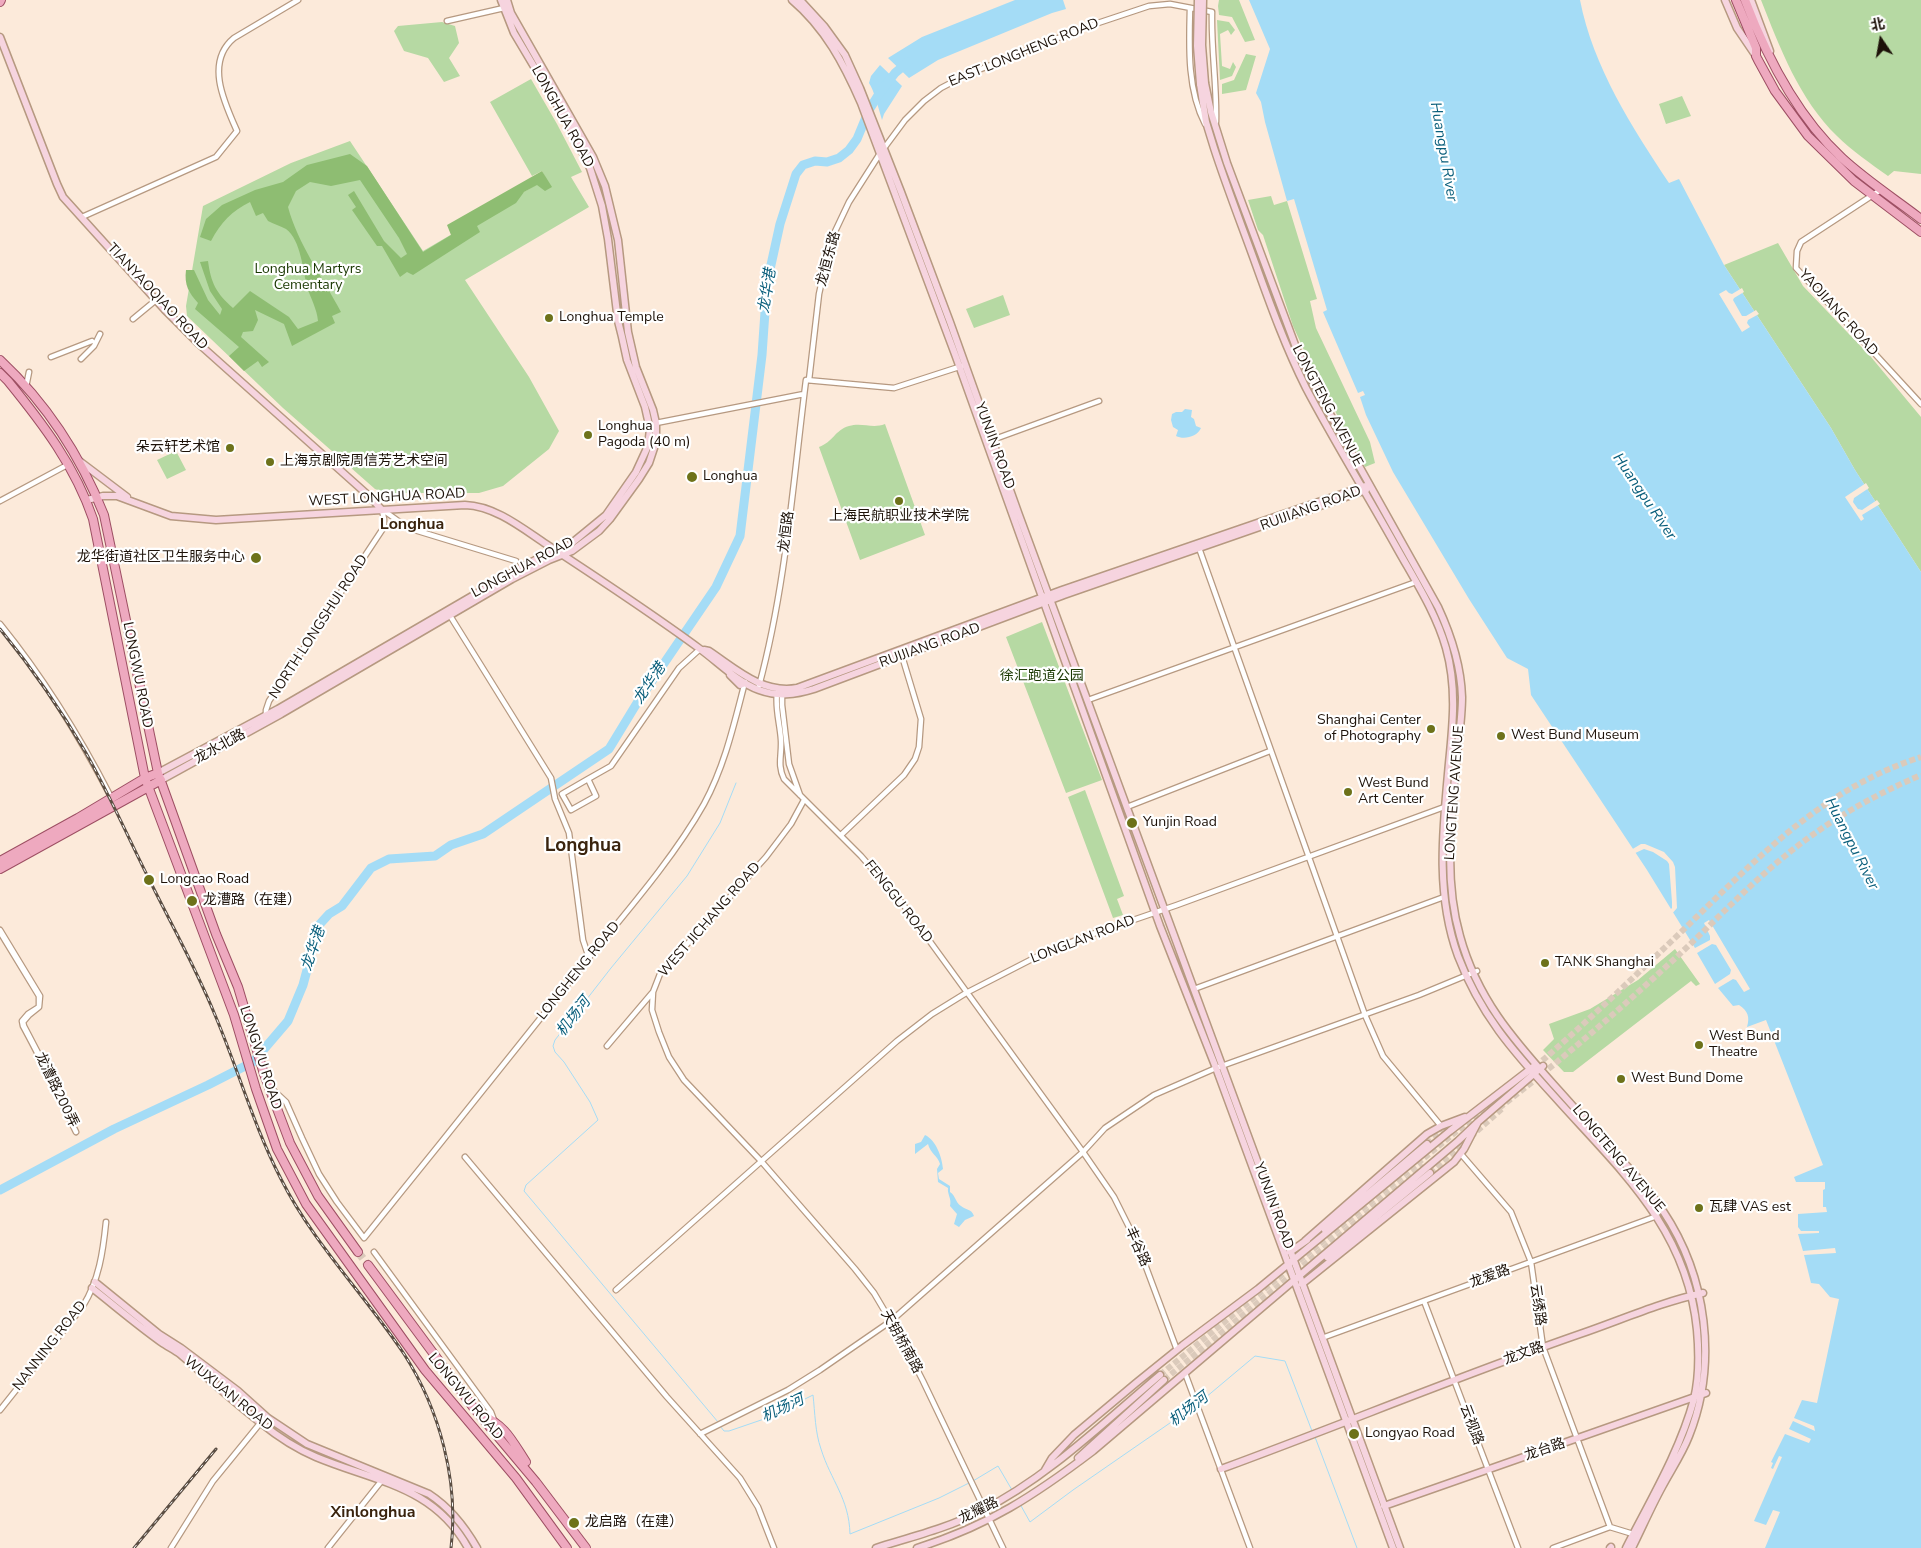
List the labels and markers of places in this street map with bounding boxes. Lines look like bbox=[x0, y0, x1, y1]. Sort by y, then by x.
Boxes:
place label: Longhua Temple bbox=[559, 310, 664, 326]
marker: Longhua Temple bbox=[543, 312, 555, 324]
place label: Longhua Pagoda (40 m) bbox=[598, 419, 690, 452]
marker: Longhua Pagoda (40 m) bbox=[582, 429, 594, 441]
place label: 朵云轩艺术馆 bbox=[136, 440, 220, 456]
marker: 朵云轩艺术馆 bbox=[224, 442, 236, 454]
place label: 上海京剧院周信芳艺术空间 bbox=[280, 454, 448, 470]
marker: 上海京剧院周信芳艺术空间 bbox=[264, 456, 276, 468]
place label: Longhua bbox=[703, 469, 758, 485]
marker: Longhua bbox=[685, 470, 699, 484]
marker: 上海民航职业技术学院 bbox=[893, 495, 905, 507]
place label: 上海民航职业技术学院 bbox=[829, 509, 969, 525]
place label: 龙华街道社区卫生服务中心 bbox=[77, 550, 245, 566]
marker: 龙华街道社区卫生服务中心 bbox=[249, 551, 263, 565]
place label: Shanghai Center of Photography bbox=[1317, 713, 1421, 746]
marker: Shanghai Center of Photography bbox=[1425, 723, 1437, 735]
place label: West Bund Museum bbox=[1511, 728, 1639, 744]
marker: West Bund Museum bbox=[1495, 730, 1507, 742]
place label: West Bund Art Center bbox=[1358, 776, 1429, 809]
marker: West Bund Art Center bbox=[1342, 786, 1354, 798]
place label: Yunjin Road bbox=[1143, 815, 1217, 831]
marker: Yunjin Road bbox=[1125, 816, 1139, 830]
place label: Longcao Road bbox=[160, 872, 249, 888]
marker: Longcao Road bbox=[142, 873, 156, 887]
place label: 龙漕路（在建） bbox=[203, 893, 301, 909]
marker: 龙漕路（在建） bbox=[185, 894, 199, 908]
place label: TANK Shanghai bbox=[1555, 955, 1654, 971]
marker: TANK Shanghai bbox=[1539, 957, 1551, 969]
place label: West Bund Theatre bbox=[1709, 1029, 1780, 1062]
marker: West Bund Theatre bbox=[1693, 1039, 1705, 1051]
place label: West Bund Dome bbox=[1631, 1071, 1743, 1087]
marker: West Bund Dome bbox=[1615, 1073, 1627, 1085]
place label: 瓦肆 VAS est bbox=[1709, 1200, 1791, 1216]
marker: 瓦肆 VAS est bbox=[1693, 1202, 1705, 1214]
place label: Longyao Road bbox=[1365, 1426, 1455, 1442]
marker: Longyao Road bbox=[1347, 1427, 1361, 1441]
place label: 龙启路（在建） bbox=[585, 1515, 683, 1531]
marker: 龙启路（在建） bbox=[567, 1516, 581, 1530]

